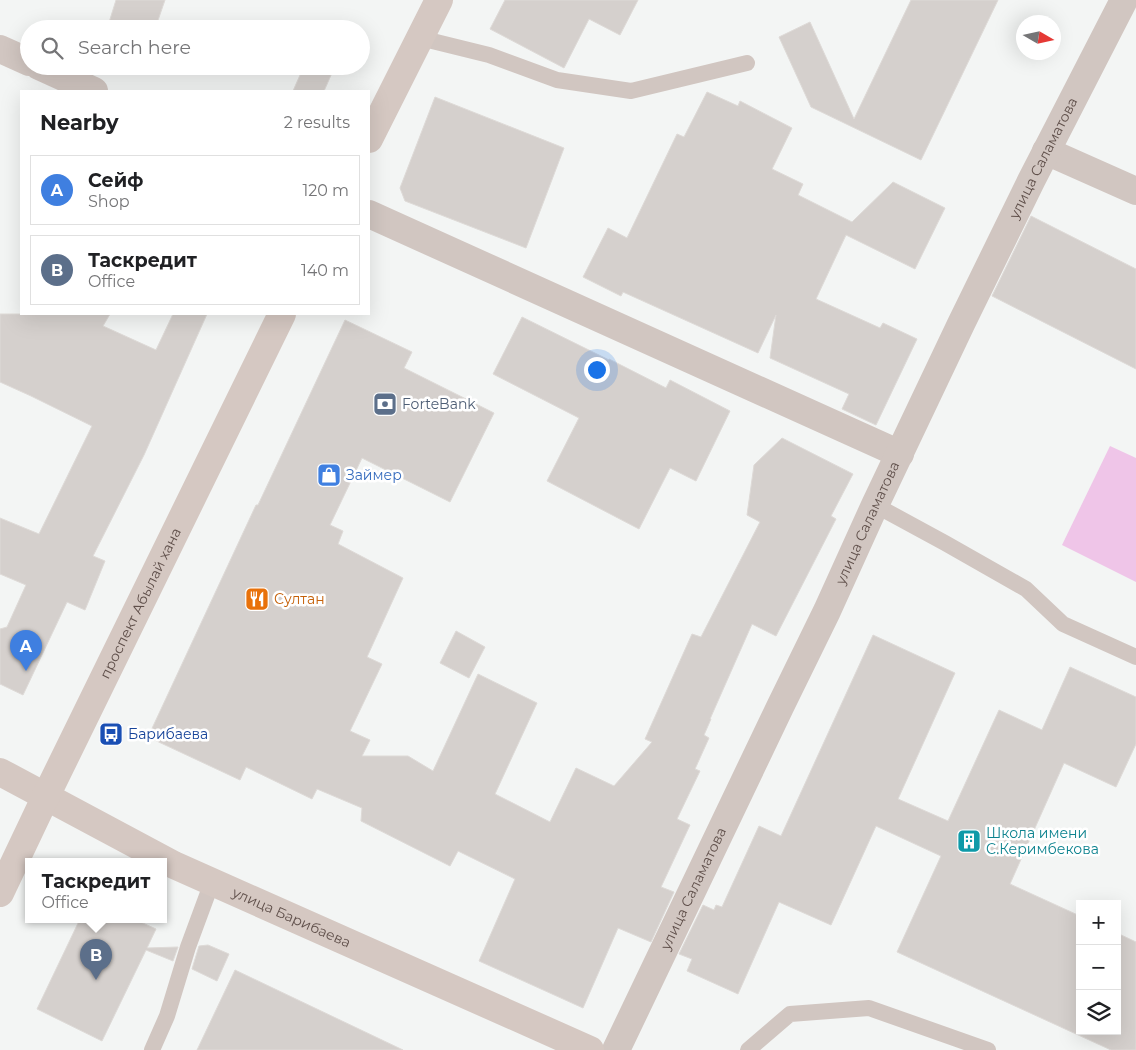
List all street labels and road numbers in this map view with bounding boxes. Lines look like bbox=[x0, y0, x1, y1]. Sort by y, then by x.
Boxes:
street label: улица Саламатова bbox=[1005, 94, 1081, 223]
street label: улица Саламатова bbox=[831, 458, 903, 588]
street label: проспект Абылай хана bbox=[96, 525, 185, 682]
street label: улица Саламатова bbox=[656, 824, 730, 954]
street label: улица Барибаева bbox=[229, 883, 354, 951]

